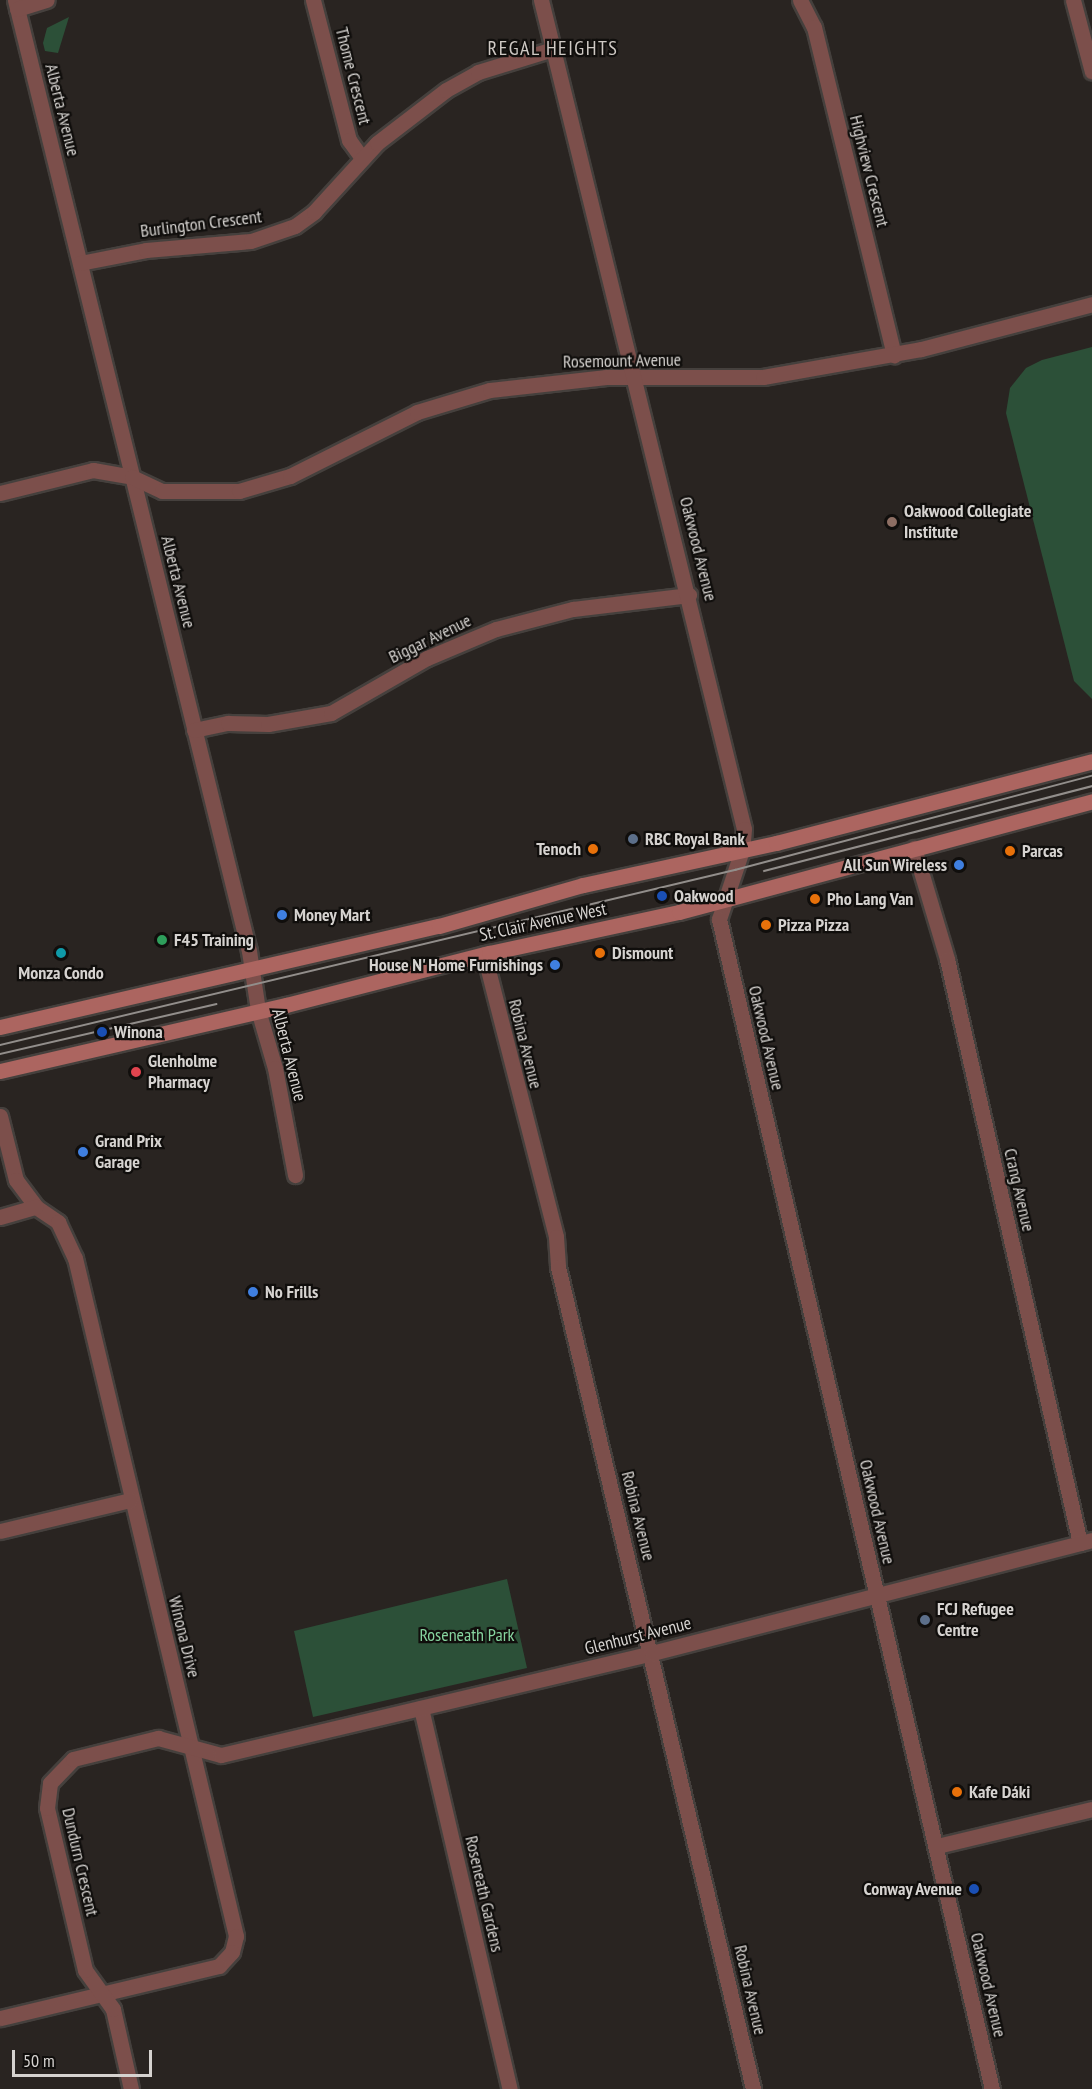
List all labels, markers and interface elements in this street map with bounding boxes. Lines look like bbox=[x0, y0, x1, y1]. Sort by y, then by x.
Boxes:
street label: Thome Crescent bbox=[330, 25, 376, 127]
district label: REGAL HEIGHTS bbox=[487, 36, 619, 60]
street label: Alberta Avenue bbox=[40, 61, 84, 159]
street label: Highview Crescent bbox=[845, 113, 893, 229]
street label: Burlington Crescent bbox=[139, 206, 263, 242]
street label: Rosemount Avenue bbox=[562, 349, 682, 373]
street label: Oakwood Avenue bbox=[675, 494, 721, 604]
place label: Oakwood Collegiate Institute bbox=[904, 501, 1032, 544]
marker: Oakwood Collegiate Institute bbox=[885, 515, 899, 529]
street label: Alberta Avenue bbox=[156, 533, 200, 631]
street label: Biggar Avenue bbox=[385, 610, 475, 668]
place label: RBC Royal Bank bbox=[645, 828, 745, 850]
marker: RBC Royal Bank bbox=[626, 832, 640, 846]
place label: Tenoch bbox=[536, 838, 581, 860]
place label: Parcas bbox=[1022, 840, 1063, 862]
marker: Tenoch bbox=[586, 842, 600, 856]
marker: Parcas bbox=[1003, 844, 1017, 858]
place label: All Sun Wireless bbox=[843, 854, 947, 876]
marker: All Sun Wireless bbox=[952, 858, 966, 872]
place label: Oakwood bbox=[674, 885, 733, 907]
place label: Pho Lang Van bbox=[827, 888, 914, 910]
marker: Oakwood bbox=[655, 889, 669, 903]
marker: Pho Lang Van bbox=[808, 892, 822, 906]
street label: St. Clair Avenue West bbox=[477, 898, 609, 946]
place label: Money Mart bbox=[294, 904, 371, 926]
marker: Money Mart bbox=[275, 908, 289, 922]
place label: Pizza Pizza bbox=[778, 914, 849, 936]
marker: Pizza Pizza bbox=[759, 918, 773, 932]
place label: F45 Training bbox=[174, 929, 254, 951]
marker: F45 Training bbox=[155, 933, 169, 947]
place label: Dismount bbox=[612, 942, 673, 964]
marker: Monza Condo bbox=[54, 946, 68, 960]
marker: Dismount bbox=[593, 946, 607, 960]
place label: House N' Home Furnishings bbox=[368, 954, 543, 976]
marker: House N' Home Furnishings bbox=[548, 958, 562, 972]
place label: Monza Condo bbox=[18, 962, 104, 984]
street label: Oakwood Avenue bbox=[743, 983, 789, 1093]
street label: Robina Avenue bbox=[503, 997, 547, 1091]
street label: Alberta Avenue bbox=[267, 1006, 311, 1104]
place label: Winona bbox=[114, 1021, 163, 1043]
marker: Winona bbox=[95, 1025, 109, 1039]
place label: Glenholme Pharmacy bbox=[148, 1051, 217, 1094]
marker: Glenholme Pharmacy bbox=[129, 1065, 143, 1079]
place label: Grand Prix Garage bbox=[95, 1131, 162, 1174]
marker: Grand Prix Garage bbox=[76, 1145, 90, 1159]
street label: Crang Avenue bbox=[999, 1146, 1039, 1234]
place label: No Frills bbox=[265, 1281, 318, 1303]
marker: No Frills bbox=[246, 1285, 260, 1299]
street label: Oakwood Avenue bbox=[854, 1457, 900, 1567]
street label: Robina Avenue bbox=[616, 1469, 660, 1563]
street label: Winona Drive bbox=[163, 1594, 205, 1680]
place label: FCJ Refugee Centre bbox=[937, 1599, 1014, 1642]
street label: Glenhurst Avenue bbox=[582, 1612, 694, 1660]
marker: FCJ Refugee Centre bbox=[918, 1613, 932, 1627]
park label: Roseneath Park bbox=[419, 1624, 515, 1646]
place label: Kafe Dáki bbox=[969, 1781, 1030, 1803]
marker: Kafe Dáki bbox=[950, 1785, 964, 1799]
street label: Dundurn Crescent bbox=[57, 1806, 103, 1918]
street label: Roseneath Gardens bbox=[460, 1834, 508, 1954]
place label: Conway Avenue bbox=[862, 1878, 962, 1900]
marker: Conway Avenue bbox=[967, 1882, 981, 1896]
street label: Oakwood Avenue bbox=[965, 1930, 1011, 2040]
street label: Robina Avenue bbox=[729, 1943, 771, 2037]
scale bar bbox=[15, 2038, 154, 2076]
text: 50 m bbox=[23, 2049, 55, 2072]

